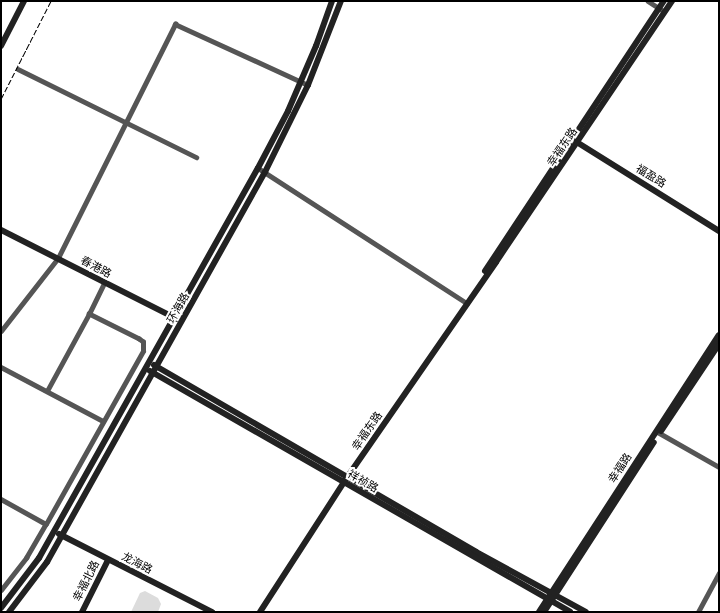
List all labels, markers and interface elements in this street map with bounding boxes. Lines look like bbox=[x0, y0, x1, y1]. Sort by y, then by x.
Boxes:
street label: 幸福东路 bbox=[544, 125, 580, 169]
street label: 福盈路 bbox=[634, 162, 668, 190]
street label: 春港路 bbox=[78, 253, 114, 281]
street label: 环海路 bbox=[164, 290, 192, 326]
street label: 幸福东路 bbox=[349, 409, 385, 453]
street label: 幸福路 bbox=[605, 451, 635, 485]
street label: 祥祯路 bbox=[345, 467, 381, 495]
street label: 龙海路 bbox=[119, 550, 155, 576]
street label: 幸福北路 bbox=[70, 558, 102, 604]

